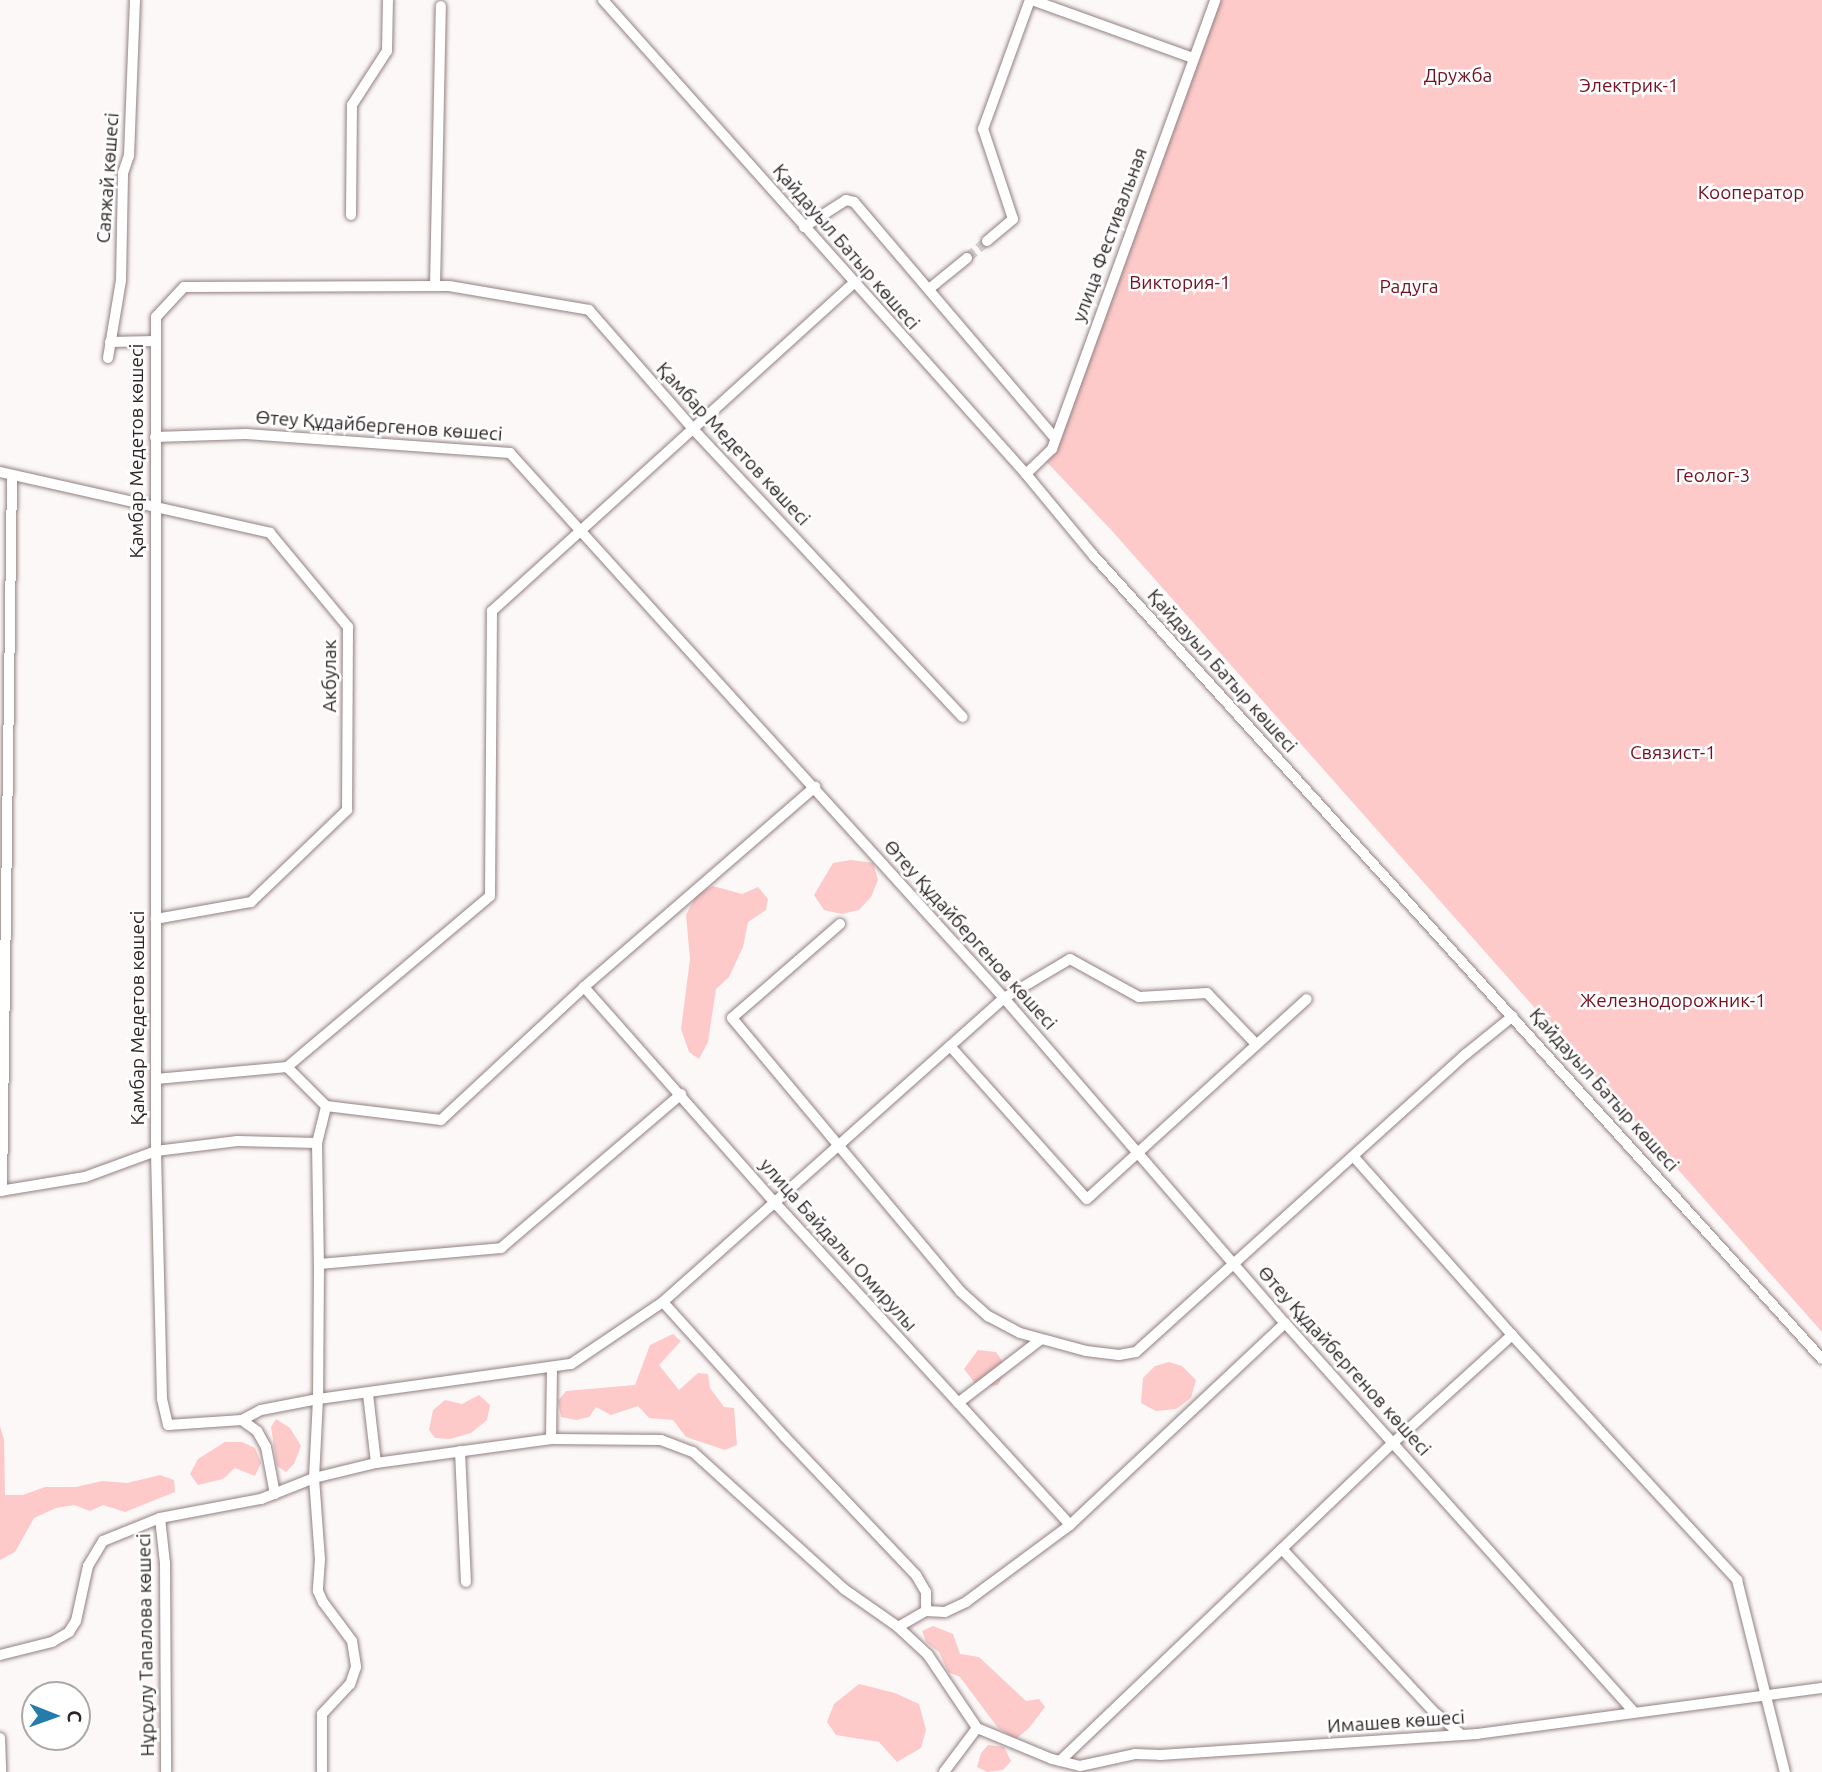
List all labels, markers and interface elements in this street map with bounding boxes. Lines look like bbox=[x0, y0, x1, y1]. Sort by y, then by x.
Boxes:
park label: Дружба bbox=[1424, 65, 1492, 87]
park label: Электрик-1 bbox=[1579, 75, 1679, 97]
street label: Саяжай көшесі bbox=[92, 112, 124, 244]
street label: улица Фестивальная bbox=[1068, 145, 1152, 325]
street label: Қайдауыл Батыр көшесі bbox=[768, 159, 924, 335]
park label: Кооператор bbox=[1698, 182, 1804, 204]
park label: Виктория-1 bbox=[1129, 272, 1231, 294]
park label: Радуга bbox=[1379, 276, 1439, 298]
street label: Қамбар Медетов көшесі bbox=[126, 344, 148, 558]
street label: Қамбар Медетов көшесі bbox=[651, 358, 815, 530]
street label: Өтеу Құдайбергенов көшесі bbox=[255, 406, 503, 446]
park label: Геолог-3 bbox=[1676, 465, 1750, 487]
street label: Қайдауыл Батыр көшесі bbox=[1143, 585, 1301, 757]
street label: Акбулак bbox=[319, 640, 341, 712]
park label: Связист-1 bbox=[1630, 742, 1716, 764]
street label: Өтеу Құдайбергенов көшесі bbox=[879, 835, 1061, 1035]
street label: Қамбар Медетов көшесі bbox=[127, 911, 149, 1125]
park label: Железнодорожник-1 bbox=[1580, 990, 1766, 1012]
street label: Қайдауыл Батыр көшесі bbox=[1525, 1004, 1683, 1176]
street label: улица Байдалы Омирулы bbox=[754, 1154, 922, 1336]
street label: Өтеу Құдайбергенов көшесі bbox=[1253, 1261, 1435, 1461]
street label: Нұрсұлу Тапалова көшесі bbox=[133, 1533, 159, 1757]
north arrow bbox=[21, 1681, 91, 1751]
street label: Имашев көшесі bbox=[1326, 1706, 1466, 1738]
text: С bbox=[64, 1710, 86, 1723]

